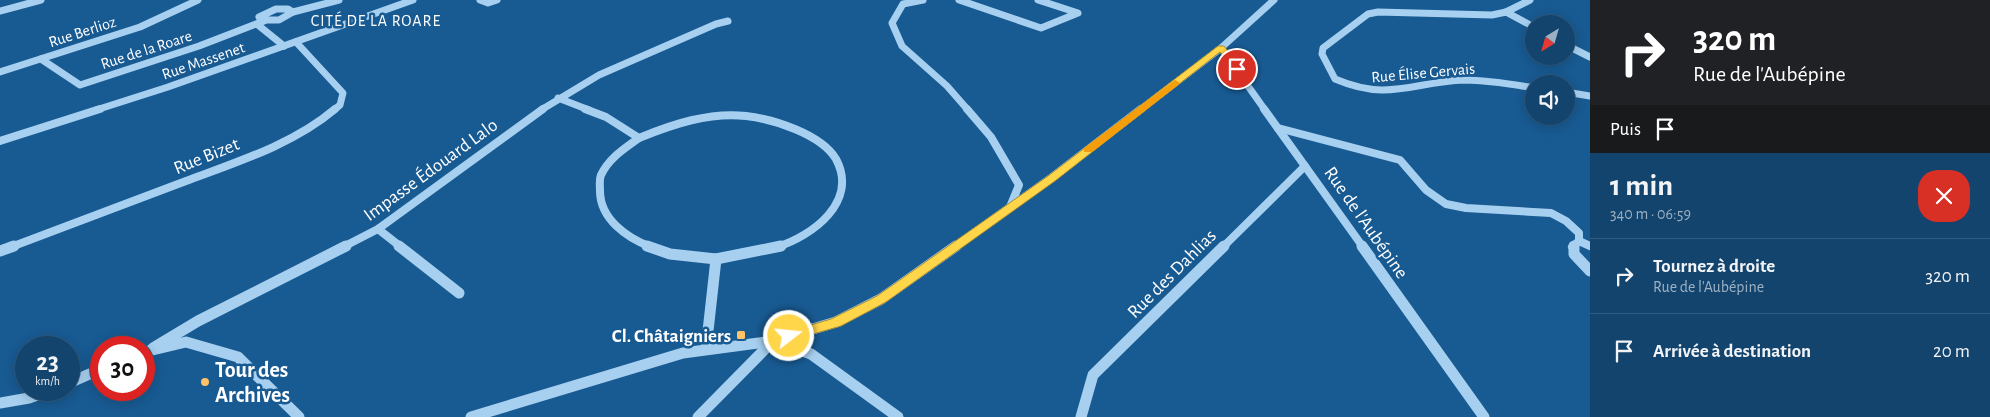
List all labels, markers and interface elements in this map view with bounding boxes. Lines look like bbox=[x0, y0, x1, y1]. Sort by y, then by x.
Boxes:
district label: CITÉ DE LA ROARE bbox=[311, 11, 441, 29]
street label: Rue Berlioz bbox=[47, 13, 118, 50]
north arrow bbox=[1525, 15, 1575, 65]
map controls bbox=[1525, 15, 1575, 125]
icon: right bbox=[1610, 20, 1675, 85]
text: 320 m bbox=[1693, 22, 1776, 57]
street label: Rue de la Roare bbox=[99, 28, 194, 72]
street label: Rue Massenet bbox=[160, 39, 247, 83]
pin bbox=[1216, 48, 1258, 90]
icon: arrive bbox=[1223, 55, 1251, 83]
street label: Rue Élise Gervais bbox=[1370, 59, 1476, 85]
text: Rue de l'Aubépine bbox=[1693, 63, 1846, 85]
button: sound bbox=[1525, 75, 1575, 125]
street label: Impasse Édouard Lalo bbox=[359, 114, 501, 225]
icon: arrive bbox=[1651, 115, 1679, 143]
text: Puis bbox=[1610, 120, 1641, 139]
street label: Rue Bizet bbox=[171, 135, 242, 178]
street label: Rue de l'Aubépine bbox=[1320, 163, 1411, 282]
button: close bbox=[1918, 170, 1970, 222]
text: 1 min bbox=[1610, 171, 1673, 201]
text: 340 m · 06:59 bbox=[1610, 206, 1691, 222]
street label: Rue des Dahlias bbox=[1124, 226, 1220, 322]
text: Tournez à droite bbox=[1653, 257, 1775, 276]
icon: right bbox=[1610, 262, 1638, 290]
text: 320 m bbox=[1925, 267, 1970, 286]
text: Rue de l'Aubépine bbox=[1653, 279, 1764, 295]
position arrow bbox=[762, 309, 814, 361]
place label: Cl. Châtaigniers bbox=[612, 327, 731, 346]
marker: Cl. Châtaigniers bbox=[735, 329, 747, 341]
speed limit sign: 30 bbox=[90, 336, 155, 401]
icon: arrive bbox=[1610, 337, 1638, 365]
text: Arrivée à destination bbox=[1653, 342, 1811, 361]
text: 20 m bbox=[1933, 342, 1970, 361]
text: 23 bbox=[36, 350, 59, 375]
place label: Tour des Archives bbox=[215, 359, 290, 406]
text: km/h bbox=[35, 375, 60, 387]
marker: Tour des Archives bbox=[199, 376, 211, 388]

